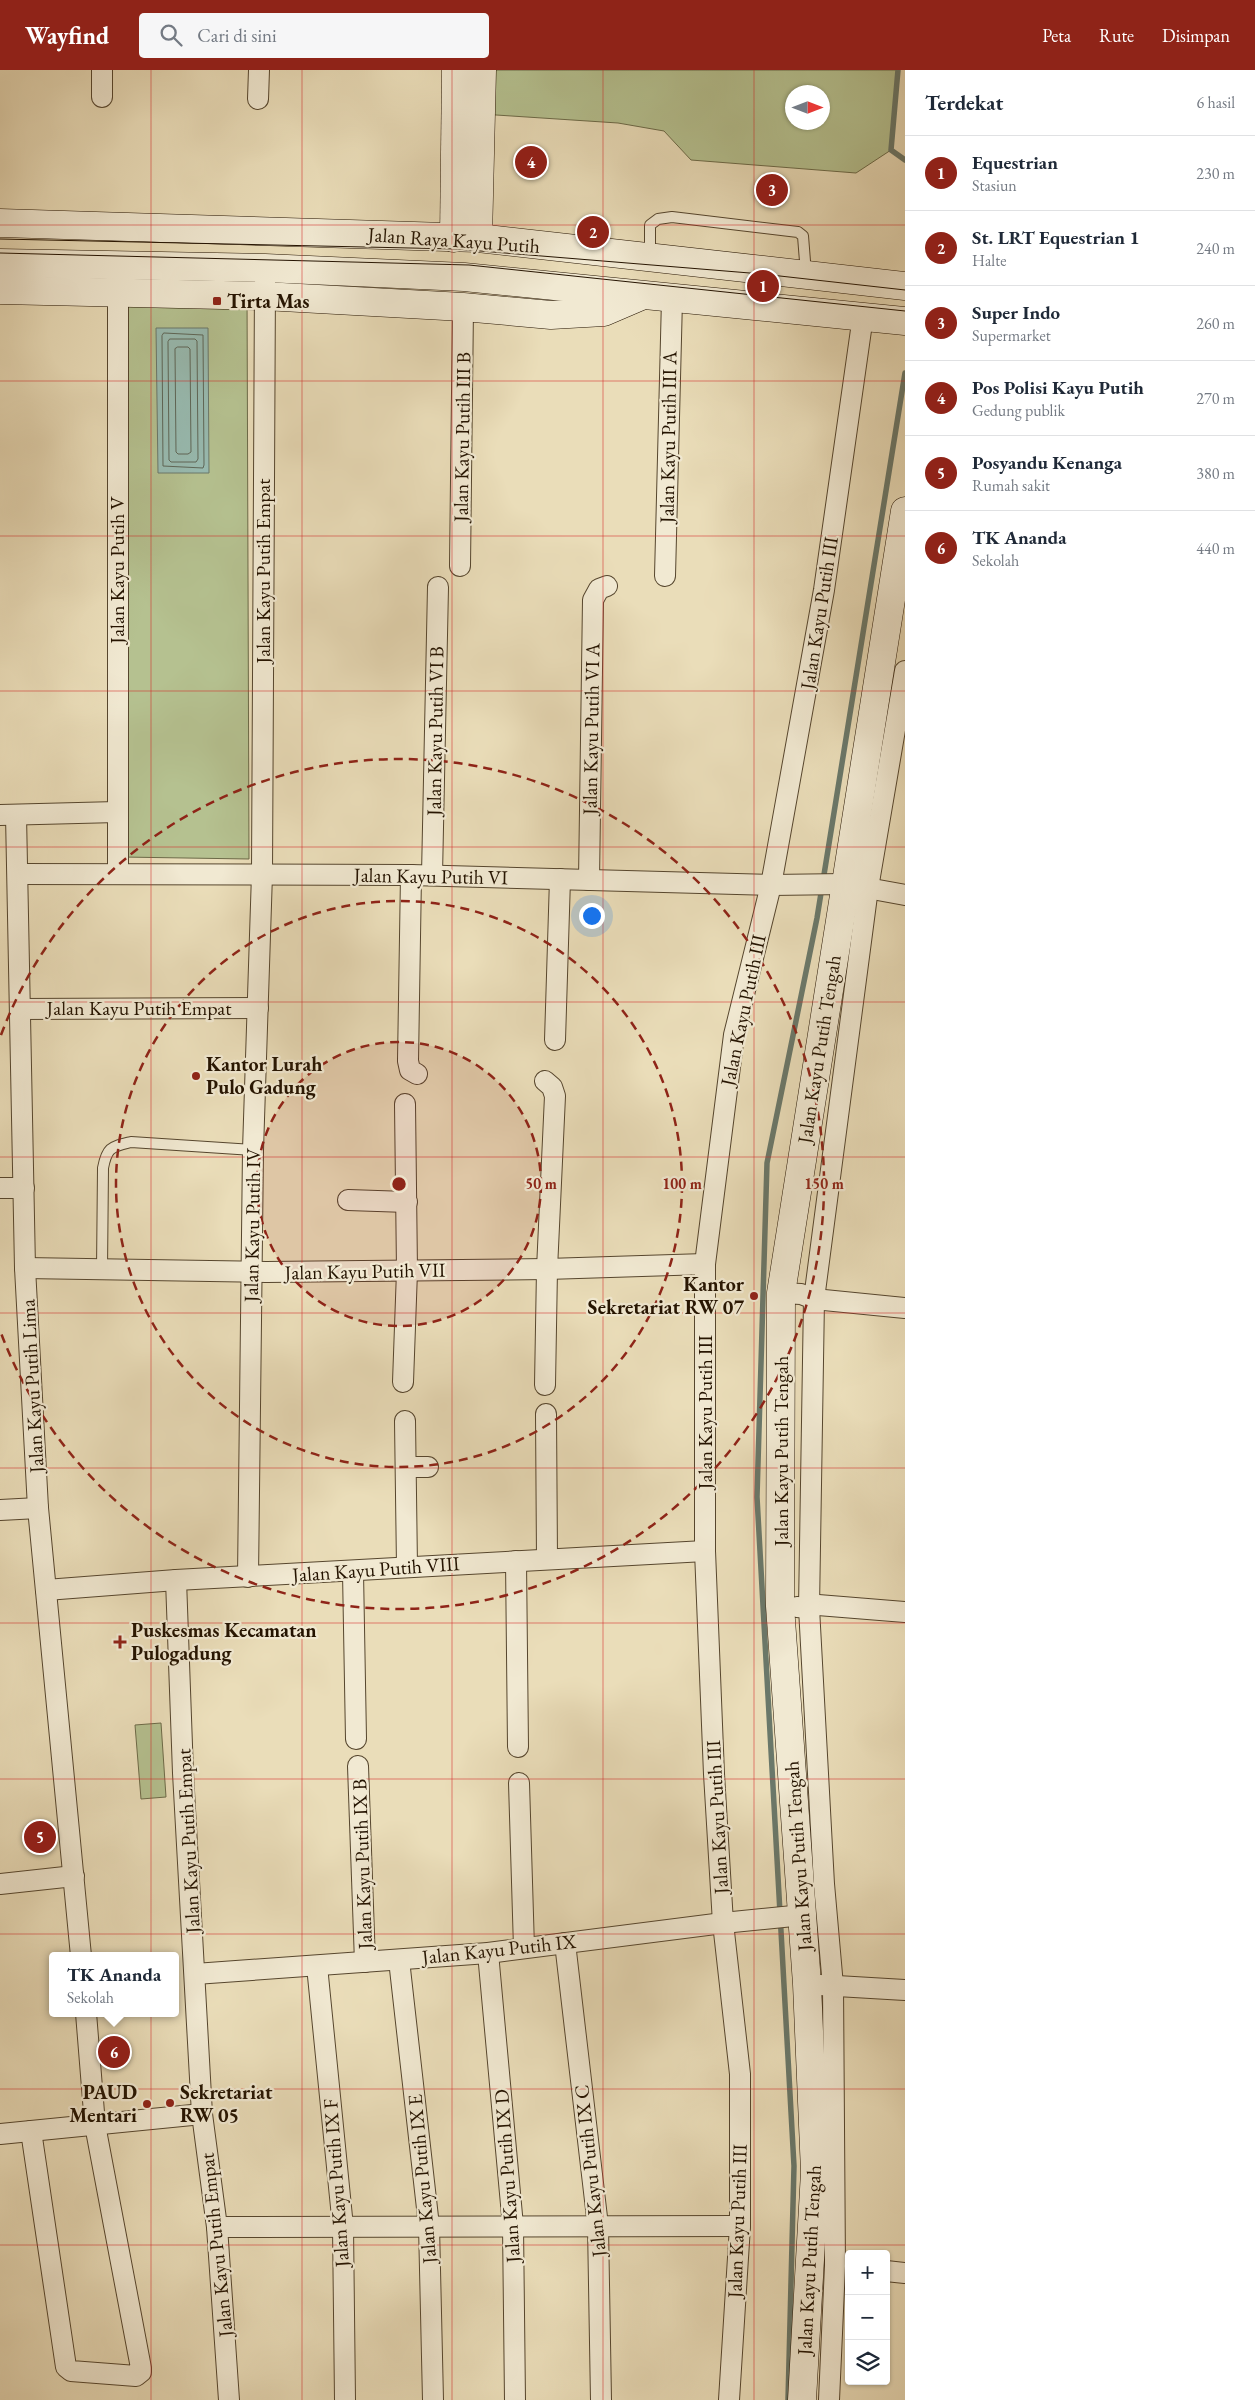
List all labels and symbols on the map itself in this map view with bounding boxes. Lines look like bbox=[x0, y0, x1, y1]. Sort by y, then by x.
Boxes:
north arrow bbox=[785, 85, 830, 130]
pin: 4 bbox=[515, 143, 547, 181]
pin: 3 bbox=[756, 171, 788, 209]
pin: 2 bbox=[577, 213, 609, 251]
street label: Jalan Raya Kayu Putih bbox=[365, 221, 541, 259]
pin: 1 bbox=[747, 267, 779, 305]
place label: Tirta Mas bbox=[227, 288, 310, 314]
marker: Tirta Mas bbox=[211, 295, 223, 307]
street label: Jalan Kayu Putih III A bbox=[653, 351, 683, 525]
street label: Jalan Kayu Putih III B bbox=[447, 352, 476, 524]
street label: Jalan Kayu Putih Empat bbox=[250, 478, 276, 665]
street label: Jalan Kayu Putih V bbox=[104, 496, 130, 646]
street label: Jalan Kayu Putih III bbox=[794, 535, 844, 693]
street label: Jalan Kayu Putih VI A bbox=[576, 643, 606, 817]
street label: Jalan Kayu Putih VI B bbox=[420, 646, 449, 818]
street label: Jalan Kayu Putih VI bbox=[352, 862, 508, 890]
your location bbox=[579, 903, 605, 929]
street label: Jalan Kayu Putih III bbox=[714, 932, 772, 1090]
street label: Jalan Kayu Putih Tengah bbox=[791, 953, 847, 1147]
street label: Jalan Kayu Putih Empat bbox=[45, 995, 232, 1021]
place label: Kantor Lurah Pulo Gadung bbox=[206, 1051, 323, 1100]
marker: Kantor Lurah Pulo Gadung bbox=[190, 1070, 202, 1082]
street label: Jalan Kayu Putih IV bbox=[238, 1147, 266, 1304]
text: 50 m bbox=[525, 1174, 557, 1193]
text: 100 m bbox=[662, 1174, 702, 1193]
text: 150 m bbox=[804, 1174, 844, 1193]
centre of rings bbox=[390, 1175, 408, 1193]
street label: Jalan Kayu Putih VII bbox=[282, 1257, 446, 1285]
place label: Kantor Sekretariat RW 07 bbox=[588, 1271, 745, 1320]
marker: Kantor Sekretariat RW 07 bbox=[748, 1290, 760, 1302]
street label: Jalan Kayu Putih Lima bbox=[14, 1298, 50, 1476]
street label: Jalan Kayu Putih III bbox=[692, 1335, 718, 1491]
street label: Jalan Kayu Putih Tengah bbox=[768, 1356, 794, 1548]
street label: Jalan Kayu Putih VIII bbox=[289, 1550, 461, 1588]
place label: Puskesmas Kecamatan Pulogadung bbox=[131, 1617, 317, 1666]
marker: Puskesmas Kecamatan Pulogadung bbox=[113, 1635, 127, 1649]
street label: Jalan Kayu Putih III bbox=[700, 1739, 734, 1897]
street label: Jalan Kayu Putih Empat bbox=[170, 1747, 206, 1936]
street label: Jalan Kayu Putih Tengah bbox=[778, 1760, 818, 1954]
street label: Jalan Kayu Putih IX B bbox=[346, 1778, 378, 1952]
pin: 5 bbox=[24, 1818, 56, 1856]
street label: Jalan Kayu Putih IX bbox=[419, 1928, 577, 1970]
pin: 6 bbox=[98, 2033, 130, 2071]
place label: PAUD Mentari bbox=[69, 2079, 137, 2128]
place label: Sekretariat RW 05 bbox=[180, 2079, 273, 2128]
street label: Jalan Kayu Putih IX C bbox=[568, 2084, 612, 2260]
street label: Jalan Kayu Putih IX D bbox=[488, 2088, 526, 2266]
street label: Jalan Kayu Putih IX E bbox=[402, 2093, 443, 2267]
marker: Sekretariat RW 05 bbox=[164, 2097, 176, 2109]
marker: PAUD Mentari bbox=[141, 2098, 153, 2110]
street label: Jalan Kayu Putih IX F bbox=[317, 2098, 355, 2270]
street label: Jalan Kayu Putih III bbox=[721, 2143, 753, 2301]
street label: Jalan Kayu Putih Empat bbox=[193, 2151, 239, 2340]
street label: Jalan Kayu Putih Tengah bbox=[791, 2164, 827, 2358]

